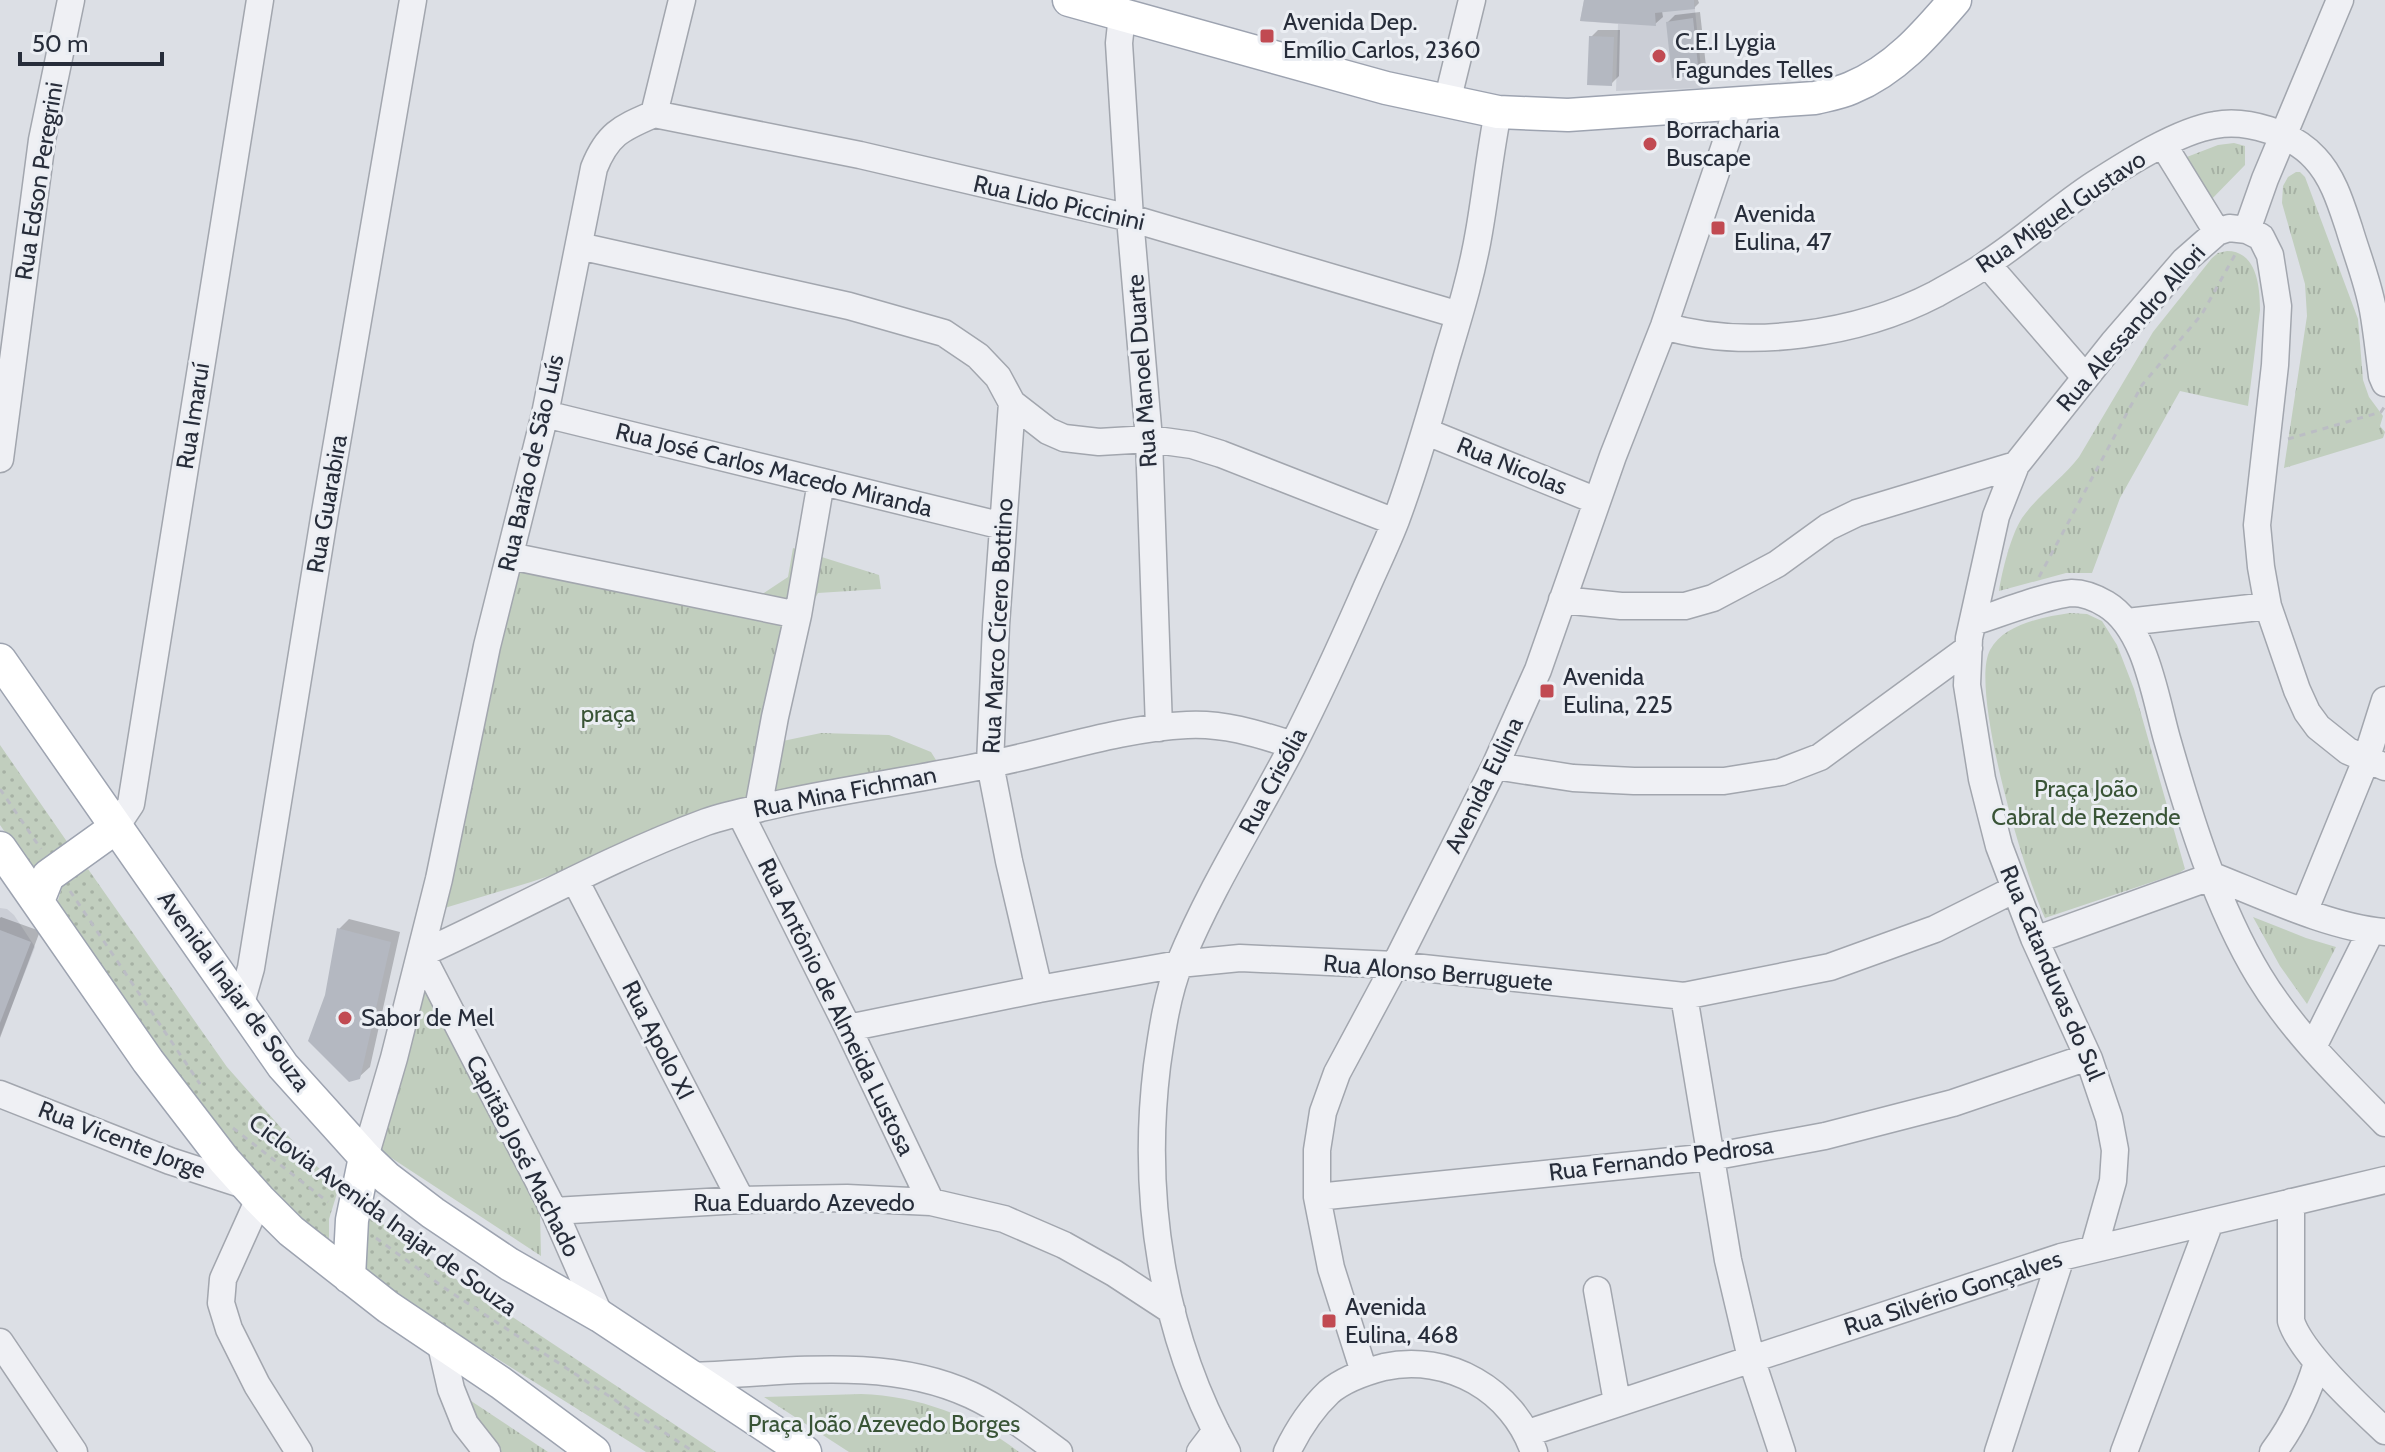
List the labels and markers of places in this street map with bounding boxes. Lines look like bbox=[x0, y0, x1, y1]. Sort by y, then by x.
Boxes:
place label: Avenida Dep. Emílio Carlos, 2360 bbox=[1283, 7, 1481, 64]
marker: Avenida Dep. Emílio Carlos, 2360 bbox=[1258, 27, 1276, 45]
place label: C.E.I Lygia Fagundes Telles bbox=[1675, 27, 1833, 84]
marker: C.E.I Lygia Fagundes Telles bbox=[1650, 47, 1668, 65]
place label: Borracharia Buscape bbox=[1666, 115, 1780, 172]
marker: Borracharia Buscape bbox=[1641, 135, 1659, 153]
place label: Avenida Eulina, 47 bbox=[1734, 199, 1832, 256]
marker: Avenida Eulina, 47 bbox=[1709, 219, 1727, 237]
place label: Avenida Eulina, 225 bbox=[1563, 662, 1673, 719]
marker: Avenida Eulina, 225 bbox=[1538, 682, 1556, 700]
place label: Sabor de Mel bbox=[361, 1003, 495, 1032]
marker: Sabor de Mel bbox=[336, 1009, 354, 1027]
place label: Avenida Eulina, 468 bbox=[1345, 1292, 1459, 1349]
marker: Avenida Eulina, 468 bbox=[1320, 1312, 1338, 1330]

